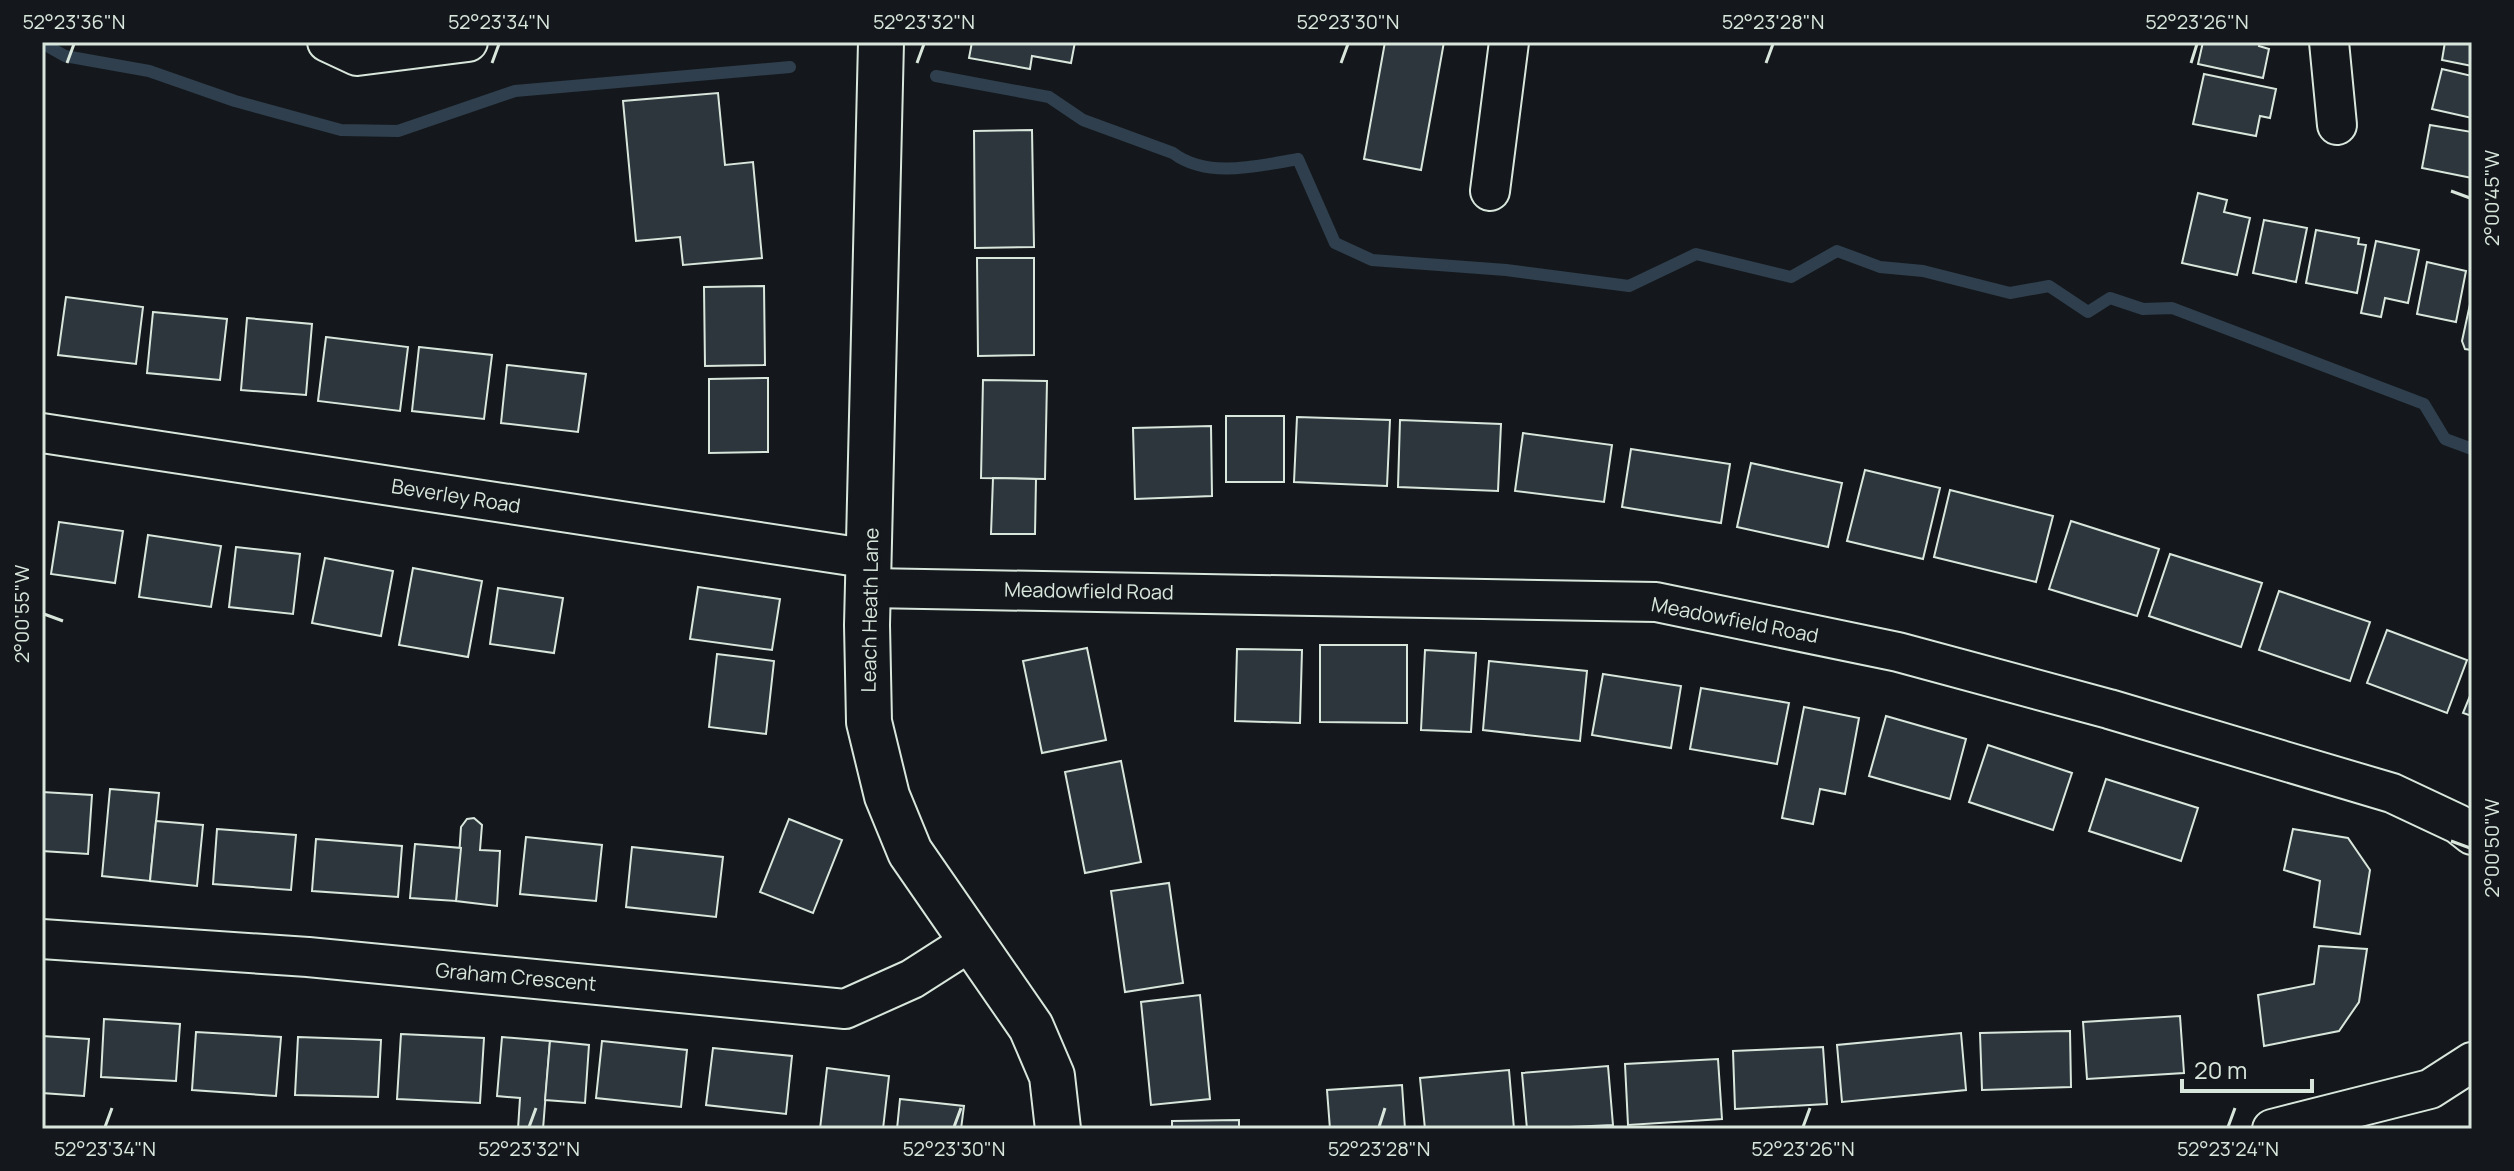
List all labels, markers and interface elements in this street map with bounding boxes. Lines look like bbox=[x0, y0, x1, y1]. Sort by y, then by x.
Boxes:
text: 52°23'36"N bbox=[22, 8, 126, 35]
text: 52°23'34"N bbox=[448, 8, 550, 35]
text: 52°23'32"N bbox=[873, 8, 975, 35]
text: 52°23'30"N bbox=[1297, 8, 1399, 35]
text: 52°23'28"N bbox=[1722, 8, 1824, 35]
text: 52°23'26"N bbox=[2145, 8, 2249, 35]
text: 2°00'45"W bbox=[2478, 149, 2505, 246]
street label: Beverley Road bbox=[390, 472, 523, 519]
street label: Leach Heath Lane bbox=[855, 527, 884, 693]
text: 2°00'55"W bbox=[8, 564, 35, 663]
street label: Meadowfield Road bbox=[1004, 576, 1174, 605]
street label: Meadowfield Road bbox=[1649, 590, 1821, 649]
text: 2°00'50"W bbox=[2478, 798, 2505, 898]
street label: Graham Crescent bbox=[434, 956, 598, 997]
scale bar bbox=[2182, 1043, 2312, 1093]
text: 20 m bbox=[2194, 1053, 2247, 1086]
text: 52°23'34"N bbox=[54, 1135, 156, 1162]
text: 52°23'32"N bbox=[478, 1135, 580, 1162]
text: 52°23'30"N bbox=[903, 1135, 1005, 1162]
text: 52°23'28"N bbox=[1328, 1135, 1430, 1162]
text: 52°23'26"N bbox=[1751, 1135, 1855, 1162]
text: 52°23'24"N bbox=[2177, 1135, 2279, 1162]

